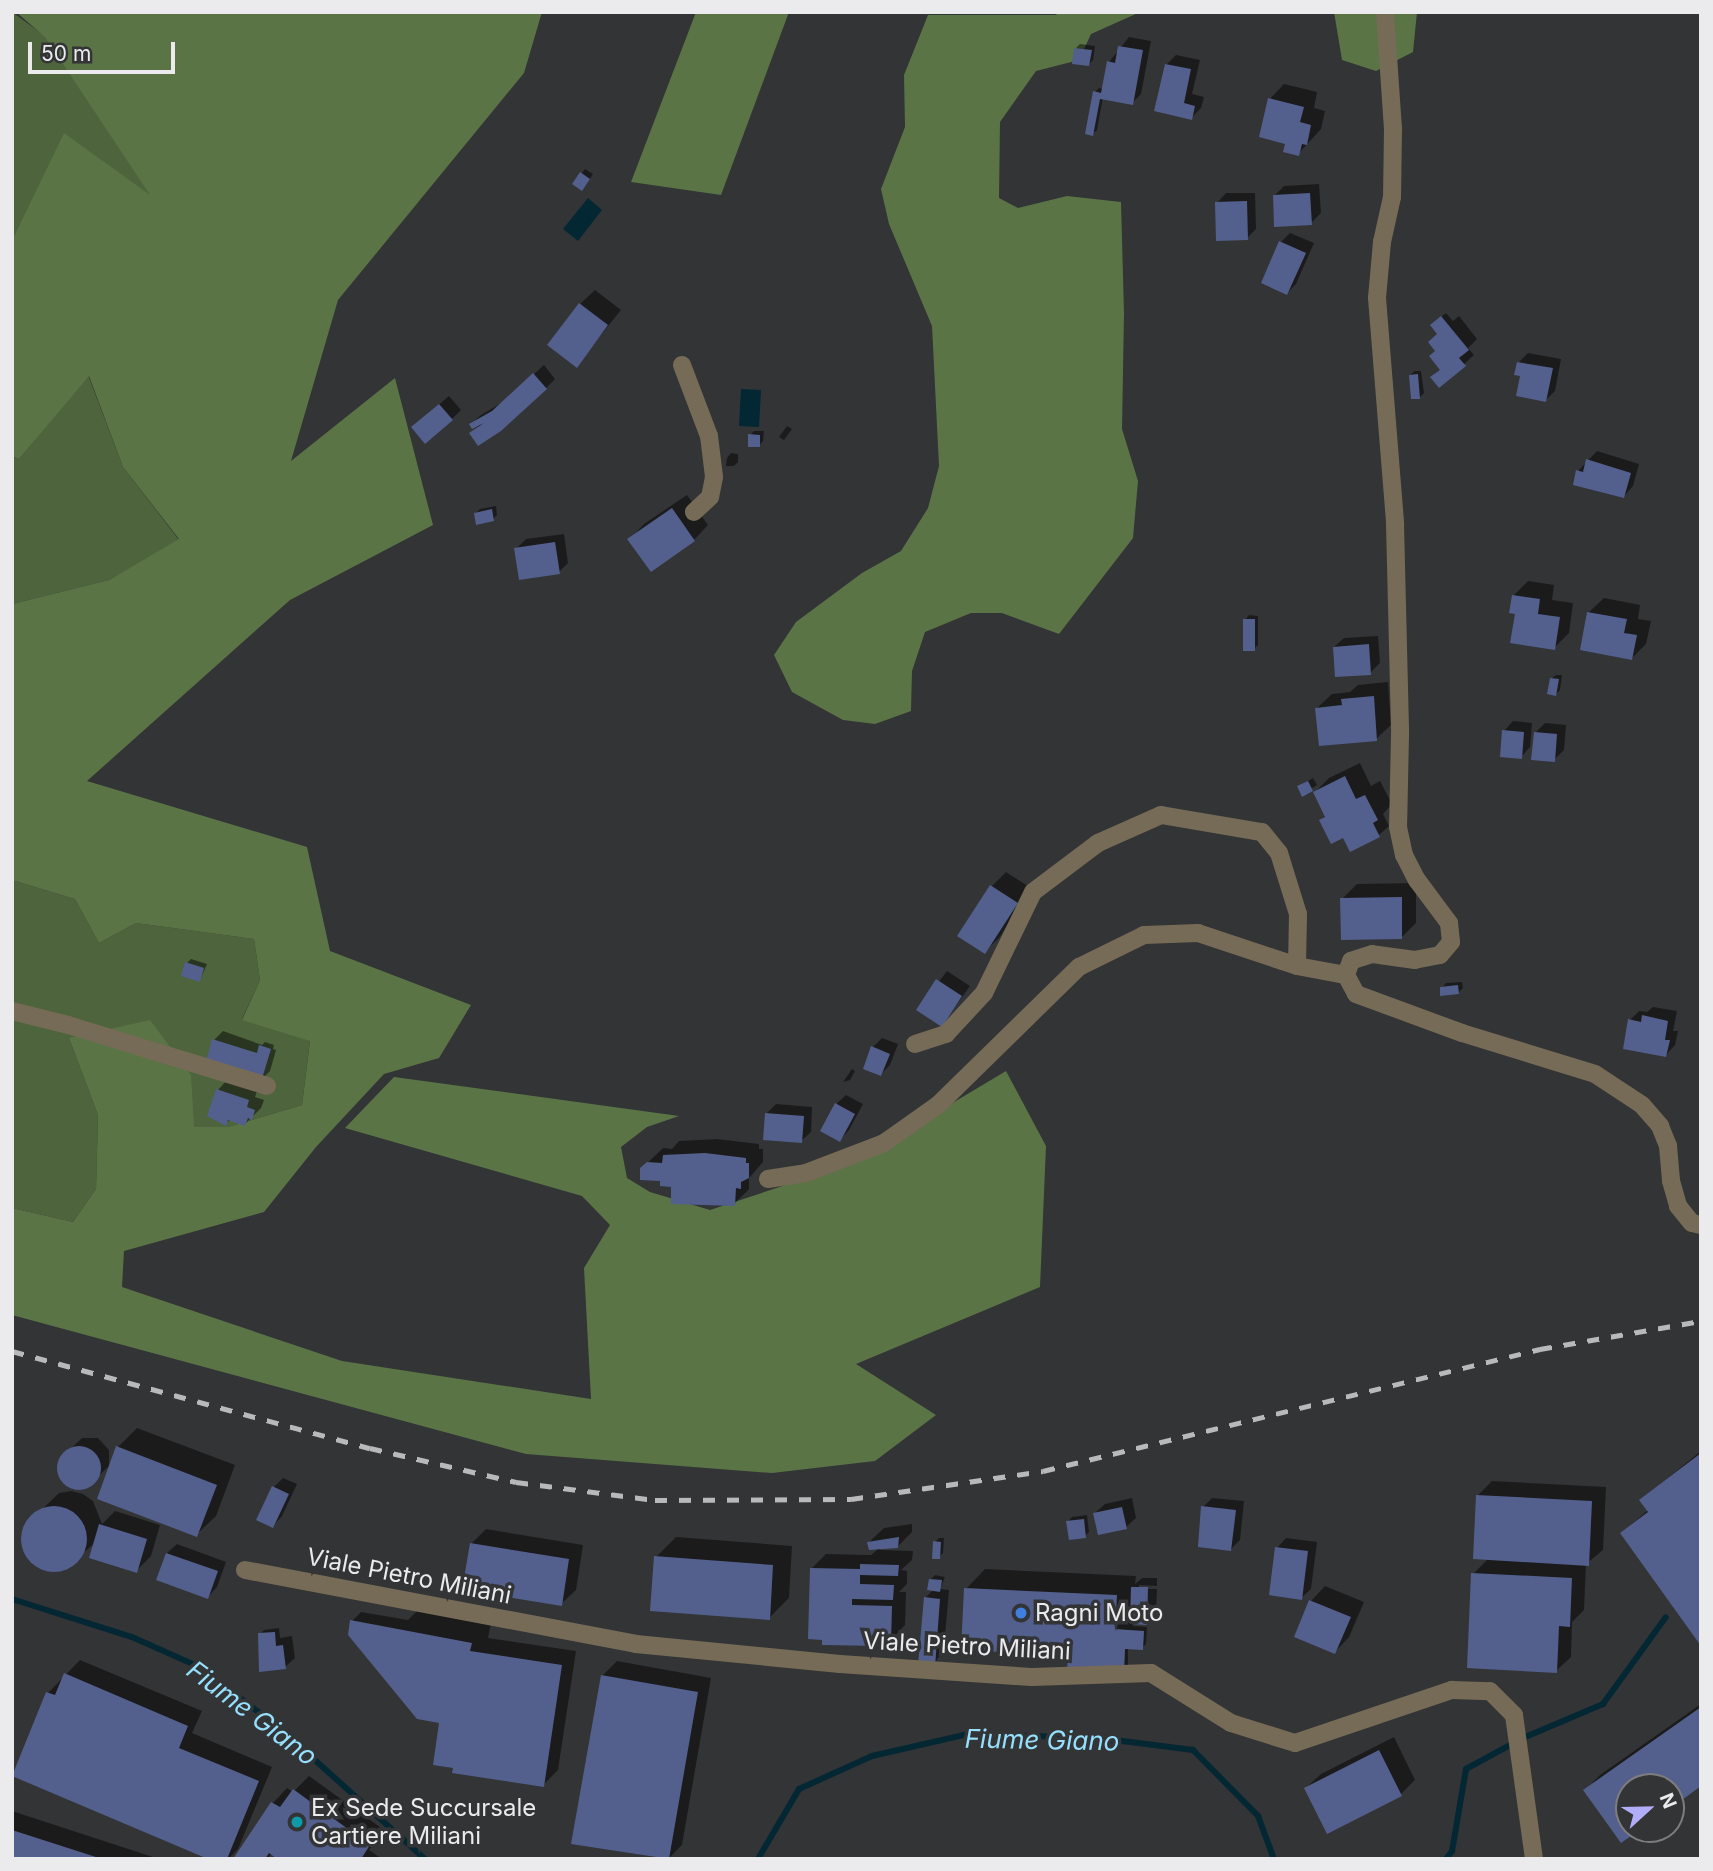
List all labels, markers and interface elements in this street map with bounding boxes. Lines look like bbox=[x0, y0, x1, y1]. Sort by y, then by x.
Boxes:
scale bar bbox=[32, 28, 178, 72]
text: 50 m bbox=[41, 41, 91, 66]
street label: Viale Pietro Miliani bbox=[304, 1542, 514, 1610]
place label: Ragni Moto bbox=[1035, 1599, 1163, 1627]
marker: Ragni Moto bbox=[1013, 1605, 1029, 1621]
street label: Viale Pietro Miliani bbox=[863, 1626, 1071, 1666]
water label: Fiume Giano bbox=[181, 1654, 323, 1772]
water label: Fiume Giano bbox=[964, 1723, 1120, 1757]
north arrow bbox=[1615, 1773, 1685, 1843]
text: N bbox=[1655, 1790, 1681, 1812]
place label: Ex Sede Succursale Cartiere Miliani bbox=[311, 1794, 536, 1850]
marker: Ex Sede Succursale Cartiere Miliani bbox=[289, 1814, 305, 1830]

